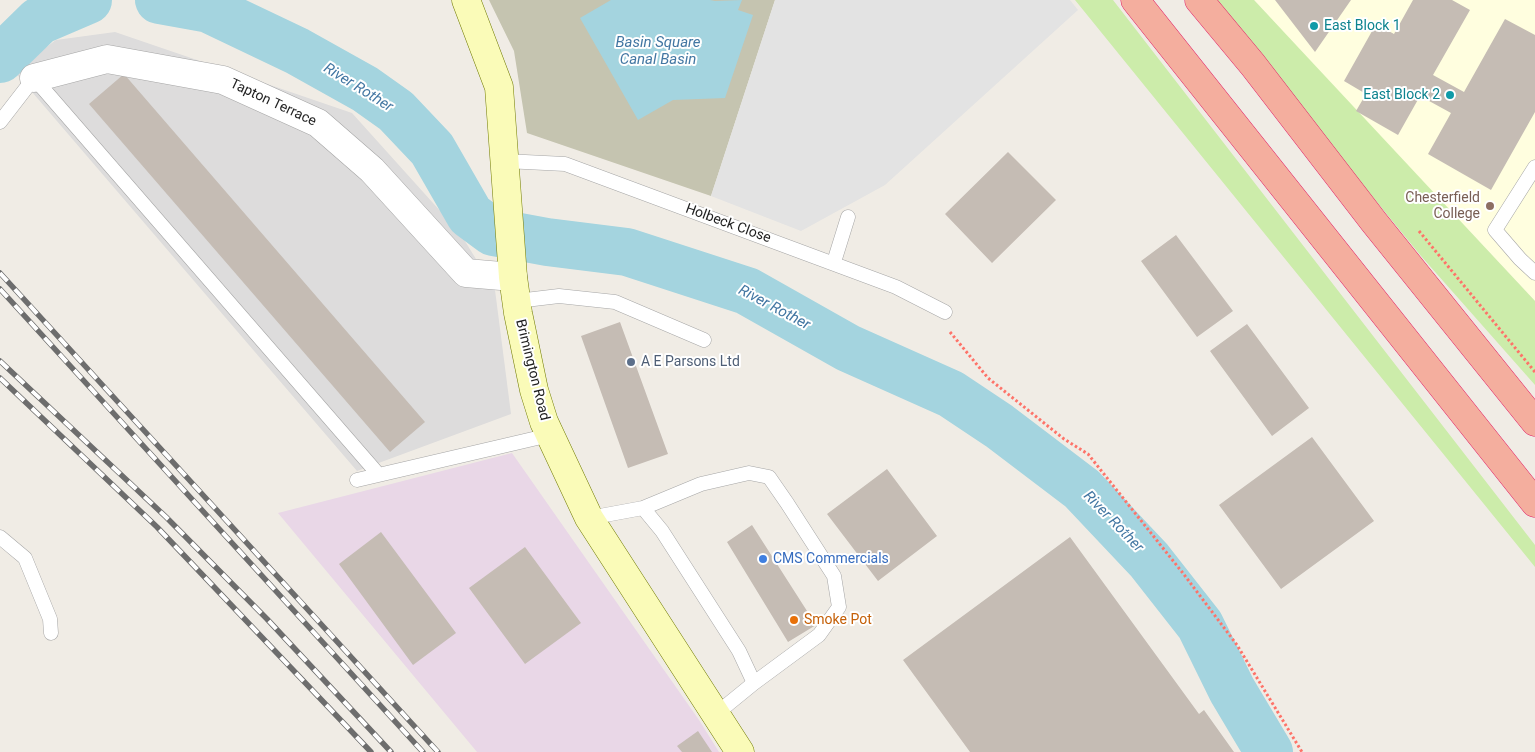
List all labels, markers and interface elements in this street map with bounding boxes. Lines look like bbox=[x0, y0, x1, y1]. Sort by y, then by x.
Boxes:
place label: East Block 1 bbox=[1324, 18, 1401, 34]
marker: East Block 1 bbox=[1308, 20, 1320, 32]
water label: Basin Square Canal Basin bbox=[615, 34, 701, 69]
water label: River Rother bbox=[320, 60, 396, 116]
street label: Tapton Terrace bbox=[227, 76, 319, 130]
place label: East Block 2 bbox=[1363, 87, 1440, 103]
marker: East Block 2 bbox=[1444, 89, 1456, 101]
place label: Chesterfield College bbox=[1405, 190, 1480, 222]
marker: Chesterfield College bbox=[1484, 200, 1496, 212]
street label: Holbeck Close bbox=[683, 201, 773, 247]
water label: River Rother bbox=[735, 282, 813, 334]
street label: Brimington Road bbox=[511, 318, 553, 422]
place label: A E Parsons Ltd bbox=[641, 354, 740, 370]
marker: A E Parsons Ltd bbox=[625, 356, 637, 368]
water label: River Rother bbox=[1079, 488, 1147, 556]
place label: CMS Commercials bbox=[773, 551, 889, 567]
marker: CMS Commercials bbox=[757, 553, 769, 565]
place label: Smoke Pot bbox=[804, 612, 872, 628]
marker: Smoke Pot bbox=[788, 614, 800, 626]

